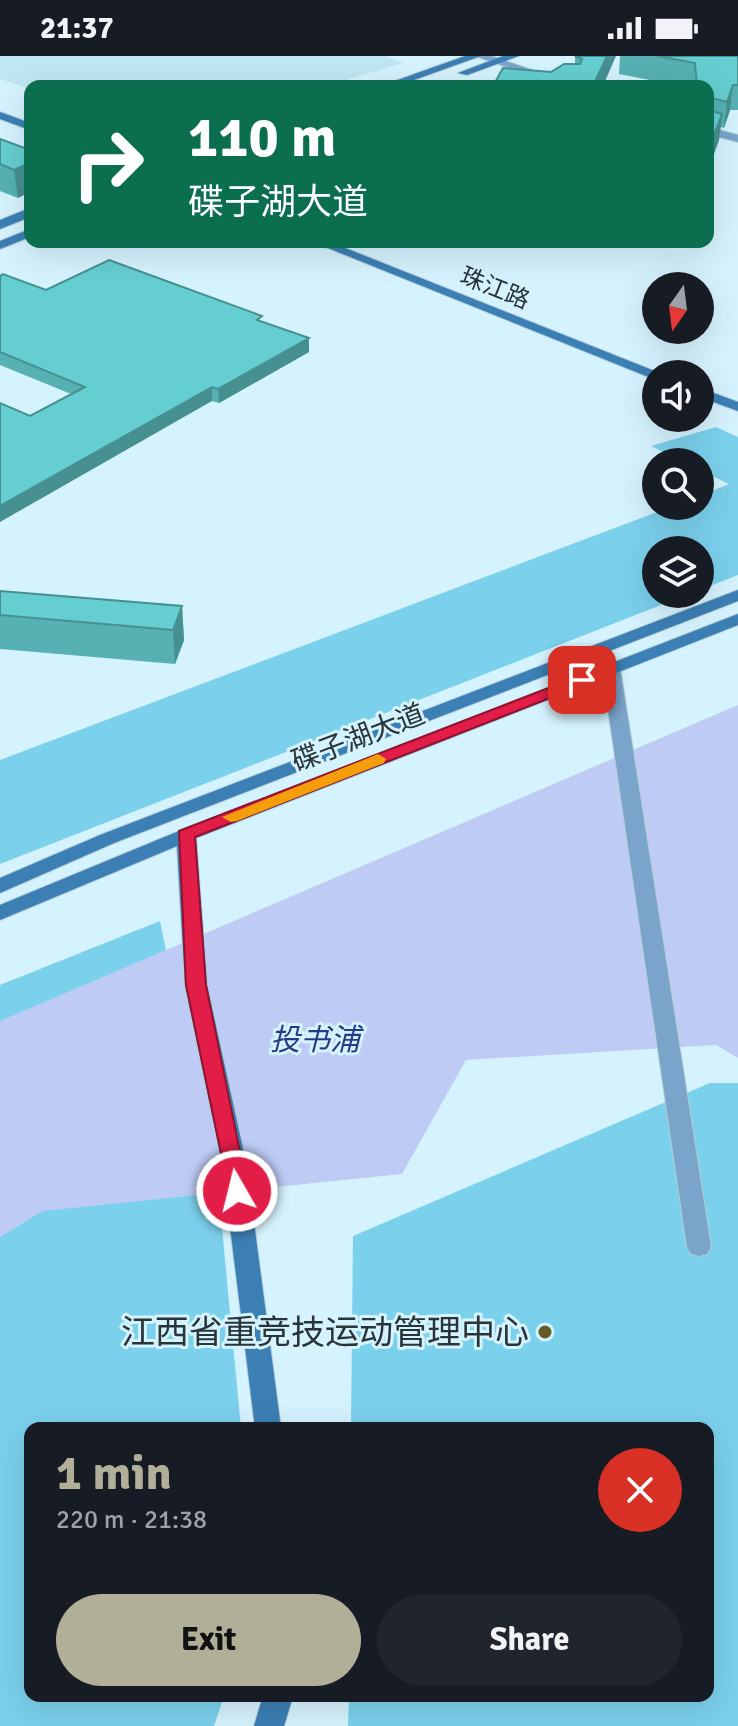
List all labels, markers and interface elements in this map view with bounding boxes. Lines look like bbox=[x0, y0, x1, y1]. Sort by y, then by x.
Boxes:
text: 21:37 bbox=[40, 10, 114, 47]
text: 110 m bbox=[188, 103, 336, 172]
icon: right bbox=[56, 112, 160, 216]
text: 碟子湖大道 bbox=[188, 180, 368, 225]
street label: 珠江路 bbox=[456, 261, 534, 315]
north arrow bbox=[642, 272, 714, 344]
map controls bbox=[642, 272, 714, 608]
button: sound bbox=[642, 360, 714, 432]
button: search bbox=[642, 448, 714, 520]
button: layers bbox=[642, 536, 714, 608]
pin bbox=[548, 646, 616, 714]
icon: arrive bbox=[560, 658, 604, 702]
street label: 碟子湖大道 bbox=[287, 697, 430, 779]
water label: 投书浦 bbox=[270, 1022, 364, 1059]
position arrow bbox=[195, 1149, 279, 1233]
place label: 江西省重竞技运动管理中心 bbox=[121, 1312, 529, 1354]
marker: 江西省重竞技运动管理中心 bbox=[536, 1323, 554, 1341]
text: 1 min bbox=[56, 1444, 172, 1503]
button: close bbox=[598, 1448, 682, 1532]
text: 220 m · 21:38 bbox=[56, 1504, 207, 1536]
button: Exit bbox=[56, 1594, 361, 1686]
button: Share bbox=[377, 1594, 682, 1686]

